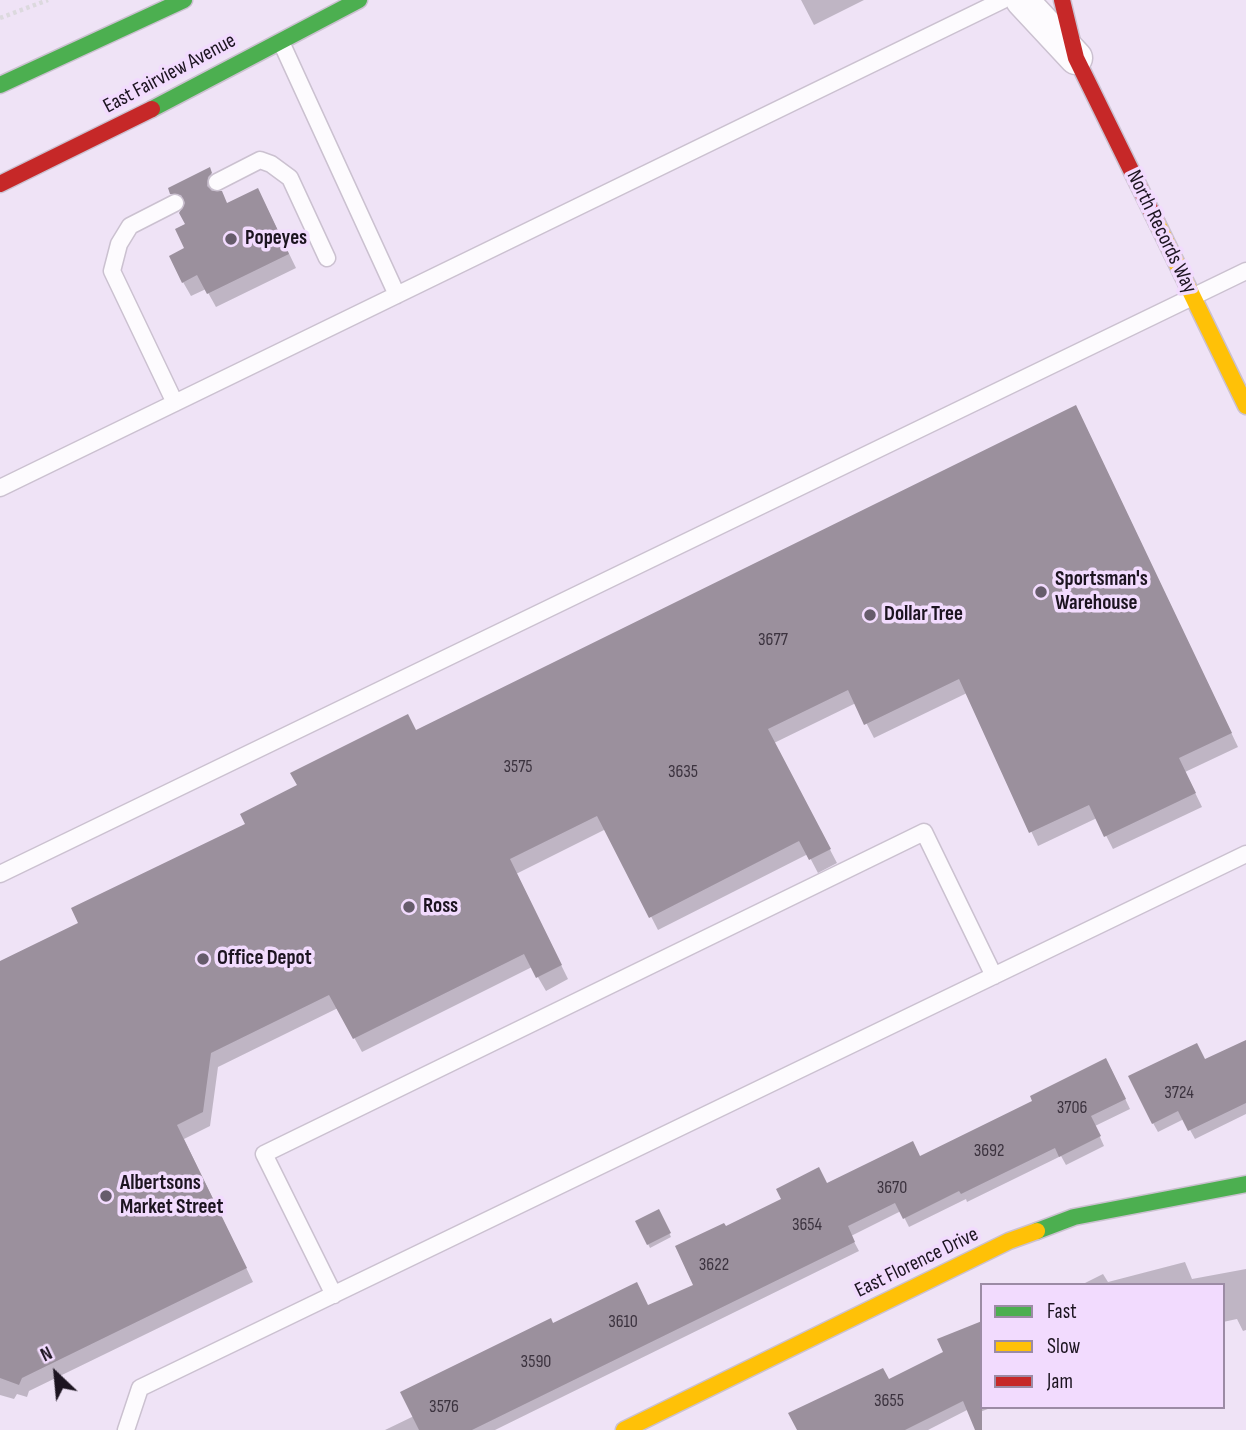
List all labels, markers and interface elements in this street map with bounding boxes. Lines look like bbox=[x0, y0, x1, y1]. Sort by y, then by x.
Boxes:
street label: East Fairview Avenue bbox=[99, 29, 241, 119]
street label: North Records Way bbox=[1120, 166, 1202, 298]
place label: Popeyes bbox=[245, 226, 307, 252]
marker: Popeyes bbox=[223, 231, 239, 247]
place label: Sportsman's Warehouse bbox=[1055, 567, 1148, 617]
marker: Sportsman's Warehouse bbox=[1033, 584, 1049, 600]
place label: Dollar Tree bbox=[884, 602, 963, 628]
marker: Dollar Tree bbox=[862, 607, 878, 623]
house number: 3677 bbox=[758, 629, 788, 651]
house number: 3575 bbox=[503, 756, 533, 778]
house number: 3635 bbox=[668, 761, 698, 783]
place label: Ross bbox=[423, 894, 458, 920]
marker: Ross bbox=[401, 899, 417, 915]
place label: Office Depot bbox=[217, 946, 312, 972]
marker: Office Depot bbox=[195, 951, 211, 967]
house number: 3724 bbox=[1164, 1082, 1194, 1104]
house number: 3706 bbox=[1057, 1097, 1087, 1119]
house number: 3692 bbox=[974, 1140, 1004, 1162]
place label: Albertsons Market Street bbox=[120, 1171, 223, 1221]
house number: 3670 bbox=[877, 1177, 907, 1199]
marker: Albertsons Market Street bbox=[98, 1188, 114, 1204]
house number: 3654 bbox=[792, 1214, 822, 1236]
street label: East Florence Drive bbox=[851, 1222, 983, 1304]
house number: 3622 bbox=[699, 1254, 729, 1276]
legend bbox=[980, 1283, 1225, 1409]
text: Fast bbox=[1047, 1299, 1077, 1324]
house number: 3610 bbox=[608, 1311, 638, 1333]
text: Slow bbox=[1047, 1334, 1080, 1359]
north arrow bbox=[21, 1339, 91, 1409]
text: N bbox=[37, 1342, 56, 1367]
house number: 3590 bbox=[521, 1351, 551, 1373]
text: Jam bbox=[1047, 1369, 1073, 1394]
house number: 3655 bbox=[874, 1390, 904, 1412]
house number: 3576 bbox=[429, 1396, 459, 1418]

